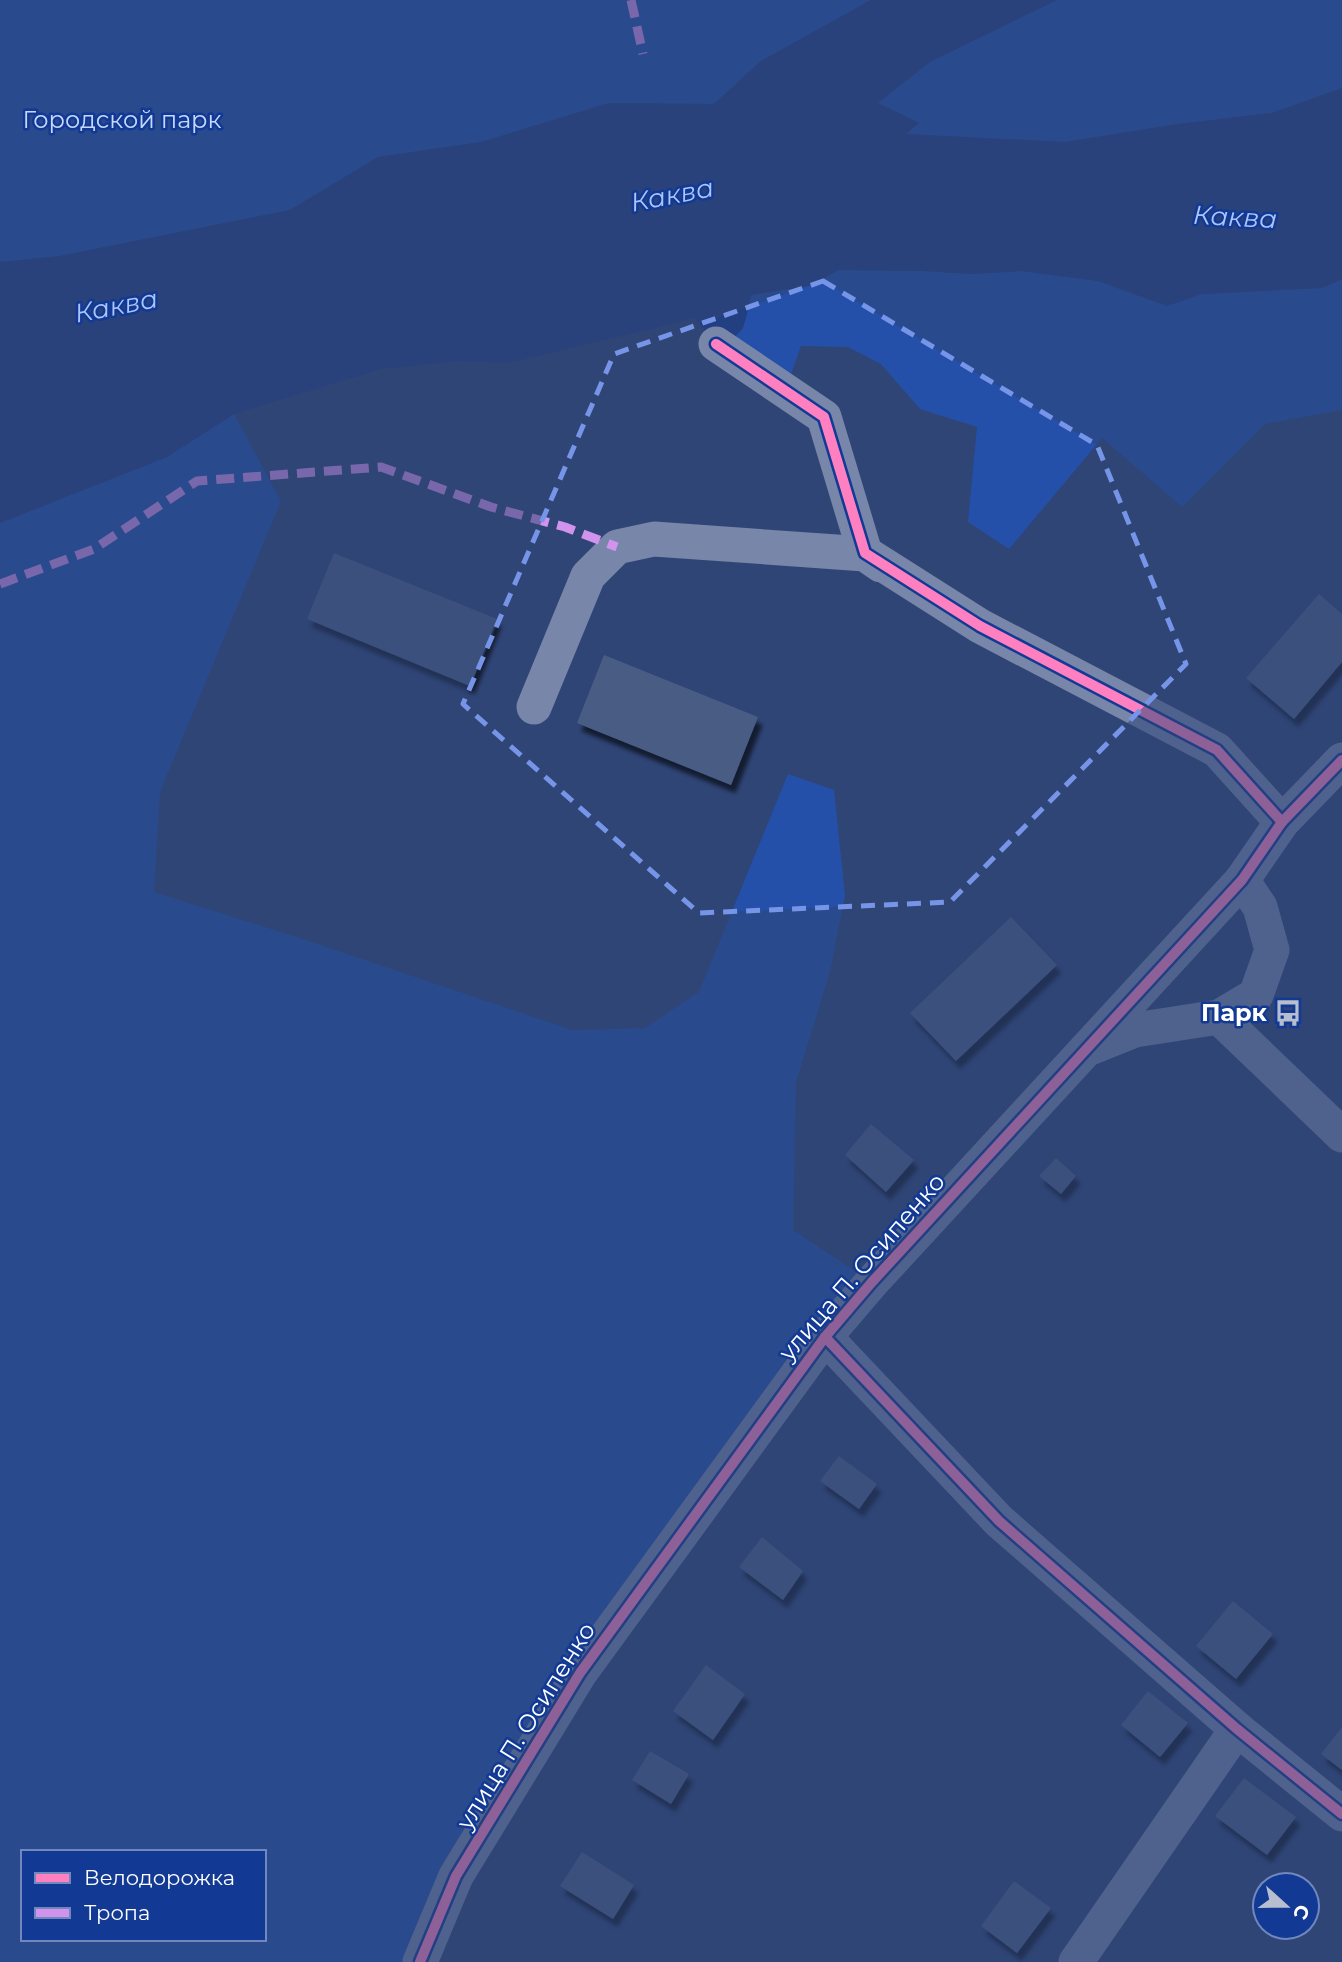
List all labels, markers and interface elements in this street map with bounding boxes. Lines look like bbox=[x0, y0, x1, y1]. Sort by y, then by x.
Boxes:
park label: Городской парк bbox=[22, 105, 222, 134]
water label: Каква bbox=[628, 171, 716, 219]
water label: Каква bbox=[1192, 199, 1278, 235]
water label: Каква bbox=[72, 282, 160, 330]
place label: Парк bbox=[1201, 998, 1268, 1027]
bus stop icon: Парк bbox=[1273, 998, 1303, 1028]
street label: улица П. Осипенко bbox=[772, 1167, 951, 1367]
street label: улица П. Осипенко bbox=[449, 1617, 601, 1836]
legend bbox=[21, 1850, 266, 1941]
text: Велодорожка bbox=[84, 1865, 235, 1890]
north arrow bbox=[1251, 1871, 1321, 1941]
text: Тропа bbox=[84, 1900, 150, 1925]
text: С bbox=[1288, 1901, 1315, 1923]

